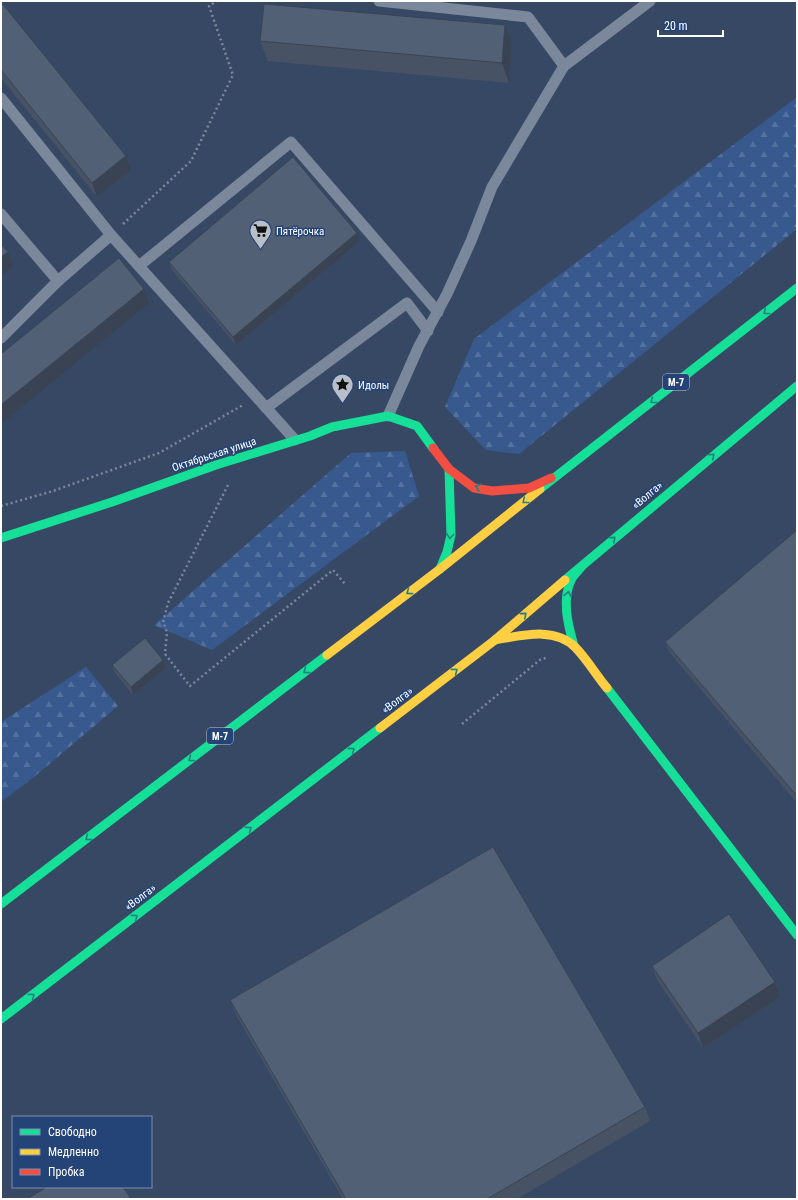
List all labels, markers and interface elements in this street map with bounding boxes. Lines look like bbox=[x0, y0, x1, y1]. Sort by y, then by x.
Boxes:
scale bar bbox=[658, 12, 723, 38]
text: 20 m bbox=[664, 19, 688, 33]
supermarket icon: Пятёрочка bbox=[248, 218, 274, 251]
place label: Пятёрочка bbox=[276, 225, 324, 238]
one-way arrow bbox=[764, 308, 771, 315]
place icon: Идолы bbox=[330, 372, 356, 405]
road number: М-7 bbox=[663, 374, 689, 390]
place label: Идолы bbox=[358, 379, 389, 392]
one-way arrow bbox=[650, 396, 657, 403]
street label: Октябрьская улица bbox=[170, 435, 258, 474]
one-way arrow bbox=[708, 454, 715, 461]
street label: «Волга» bbox=[630, 479, 665, 512]
one-way arrow bbox=[474, 484, 481, 492]
one-way arrow bbox=[523, 496, 530, 503]
one-way arrow bbox=[446, 533, 455, 539]
one-way arrow bbox=[608, 537, 615, 544]
one-way arrow bbox=[406, 588, 413, 595]
one-way arrow bbox=[563, 591, 571, 597]
one-way arrow bbox=[520, 612, 527, 619]
one-way arrow bbox=[303, 667, 310, 674]
one-way arrow bbox=[451, 669, 458, 676]
street label: «Волга» bbox=[379, 684, 416, 716]
road number: М-7 bbox=[207, 728, 233, 744]
one-way arrow bbox=[348, 748, 355, 755]
one-way arrow bbox=[189, 754, 196, 761]
one-way arrow bbox=[245, 826, 252, 834]
one-way arrow bbox=[85, 833, 92, 840]
street label: «Волга» bbox=[122, 881, 159, 913]
one-way arrow bbox=[131, 914, 138, 921]
one-way arrow bbox=[27, 993, 34, 1000]
legend bbox=[12, 1116, 152, 1188]
text: Свободно bbox=[48, 1125, 97, 1139]
text: Медленно bbox=[48, 1145, 99, 1159]
text: Пробка bbox=[48, 1165, 85, 1179]

